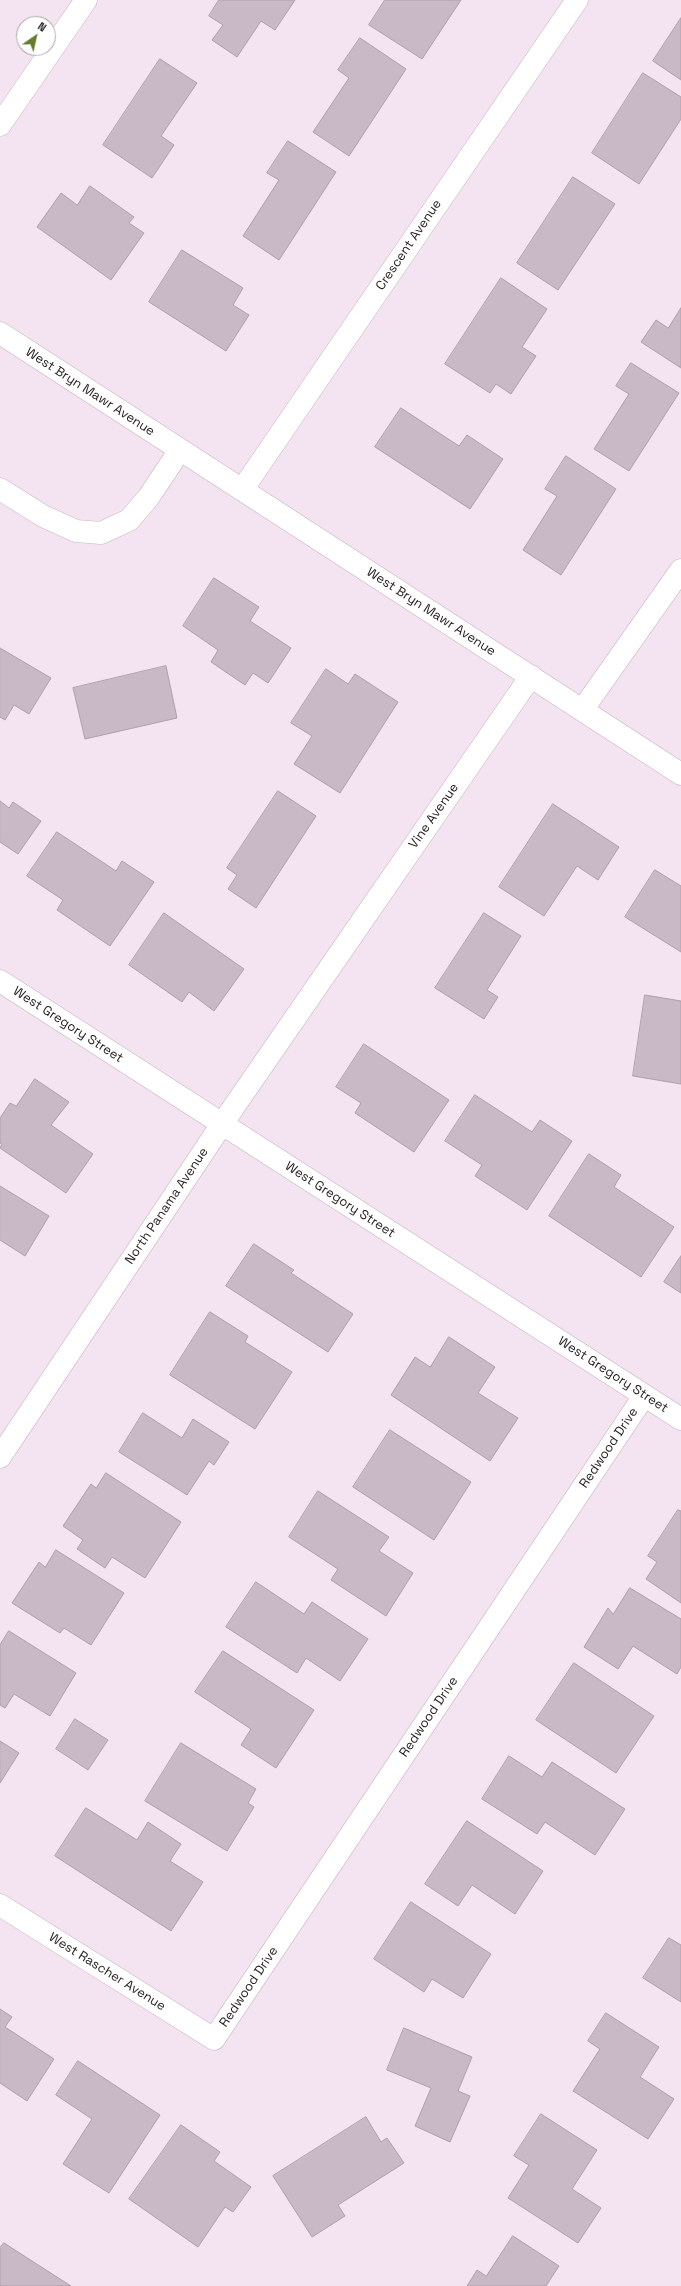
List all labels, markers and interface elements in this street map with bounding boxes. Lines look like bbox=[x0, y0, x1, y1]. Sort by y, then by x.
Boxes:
north arrow bbox=[16, 16, 56, 56]
text: N bbox=[35, 19, 49, 35]
street label: Crescent Avenue bbox=[373, 197, 445, 293]
street label: West Bryn Mawr Avenue bbox=[23, 344, 157, 440]
street label: West Bryn Mawr Avenue bbox=[364, 564, 498, 660]
street label: Vine Avenue bbox=[406, 780, 462, 852]
street label: West Gregory Street bbox=[10, 984, 126, 1066]
street label: North Panama Avenue bbox=[122, 1145, 212, 1267]
street label: West Gregory Street bbox=[282, 1159, 398, 1241]
street label: West Gregory Street bbox=[555, 1334, 671, 1416]
street label: Redwood Drive bbox=[576, 1405, 642, 1491]
street label: Redwood Drive bbox=[396, 1674, 462, 1760]
street label: West Rascher Avenue bbox=[46, 1930, 168, 2014]
street label: Redwood Drive bbox=[216, 1944, 282, 2030]

